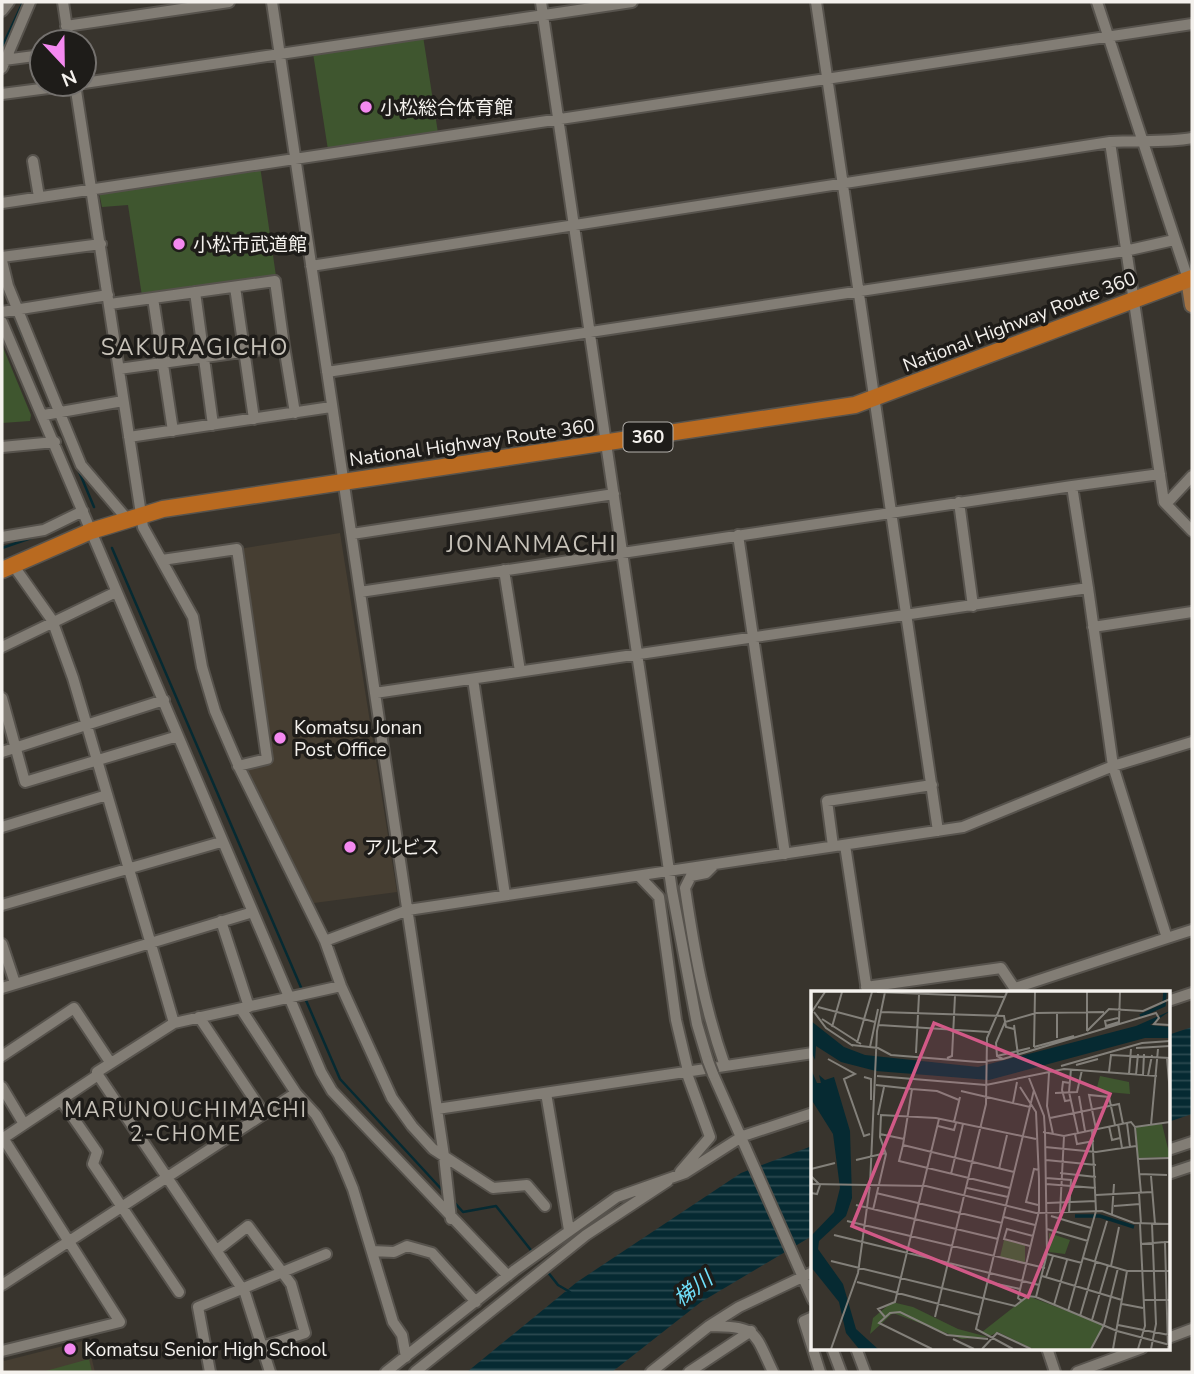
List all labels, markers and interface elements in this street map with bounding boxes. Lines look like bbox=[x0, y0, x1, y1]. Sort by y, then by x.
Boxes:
north arrow bbox=[28, 28, 98, 98]
text: N bbox=[58, 63, 80, 93]
place label: 小松総合体育館 bbox=[380, 95, 513, 121]
marker: 小松総合体育館 bbox=[358, 99, 374, 115]
place label: 小松市武道館 bbox=[193, 232, 307, 258]
marker: 小松市武道館 bbox=[171, 236, 187, 252]
street label: National Highway Route 360 bbox=[899, 265, 1140, 378]
district label: SAKURAGICHO bbox=[101, 332, 289, 363]
street label: National Highway Route 360 bbox=[348, 413, 597, 473]
road number: 360 bbox=[624, 422, 672, 452]
district label: JONANMACHI bbox=[446, 529, 617, 560]
place label: Komatsu Jonan Post Office bbox=[294, 715, 422, 763]
marker: Komatsu Jonan Post Office bbox=[272, 730, 288, 746]
place label: アルビス bbox=[364, 835, 440, 861]
marker: アルビス bbox=[342, 839, 358, 855]
inset map bbox=[811, 991, 1170, 1350]
district label: MARUNOUCHIMACHI 2-CHOME bbox=[64, 1096, 308, 1148]
water label: 梯川 bbox=[668, 1264, 720, 1313]
place label: Komatsu Senior High School bbox=[84, 1337, 327, 1363]
marker: Komatsu Senior High School bbox=[62, 1341, 78, 1357]

